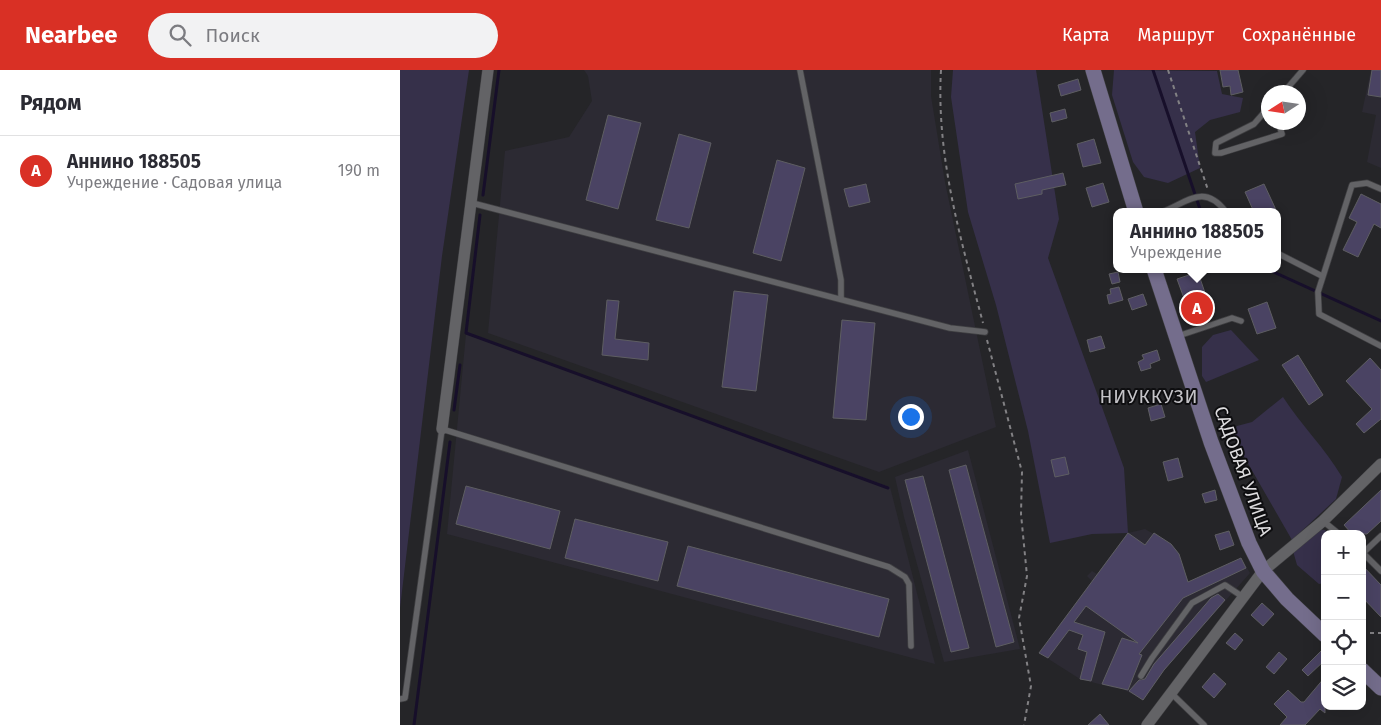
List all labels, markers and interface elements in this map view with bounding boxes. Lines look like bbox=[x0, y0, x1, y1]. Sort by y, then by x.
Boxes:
search box bbox=[148, 13, 498, 58]
text: Nearbee bbox=[25, 21, 118, 49]
icon: search bbox=[166, 21, 194, 49]
text: Поиск bbox=[206, 24, 260, 47]
text: Карта bbox=[1062, 24, 1110, 46]
text: Маршрут bbox=[1138, 24, 1214, 46]
text: Сохранённые bbox=[1242, 24, 1356, 46]
north arrow bbox=[1261, 85, 1306, 130]
text: Рядом bbox=[20, 90, 81, 116]
text: Аннино 188505 bbox=[67, 150, 201, 173]
text: A bbox=[31, 161, 41, 180]
text: 190 m bbox=[338, 161, 380, 180]
text: Учреждение · Садовая улица bbox=[67, 173, 282, 192]
popup bbox=[1113, 208, 1281, 273]
text: Аннино 188505 bbox=[1130, 220, 1264, 243]
text: Учреждение bbox=[1130, 243, 1222, 262]
pin: A bbox=[1181, 289, 1213, 327]
district label: НИУККУЗИ bbox=[1099, 385, 1199, 408]
street label: САДОВАЯ УЛИЦА bbox=[1209, 403, 1277, 540]
your location bbox=[898, 404, 924, 430]
map controls bbox=[1321, 530, 1366, 710]
button: + bbox=[1321, 530, 1366, 575]
button: − bbox=[1321, 575, 1366, 620]
button: locate bbox=[1321, 620, 1366, 665]
button: layers bbox=[1321, 665, 1366, 710]

